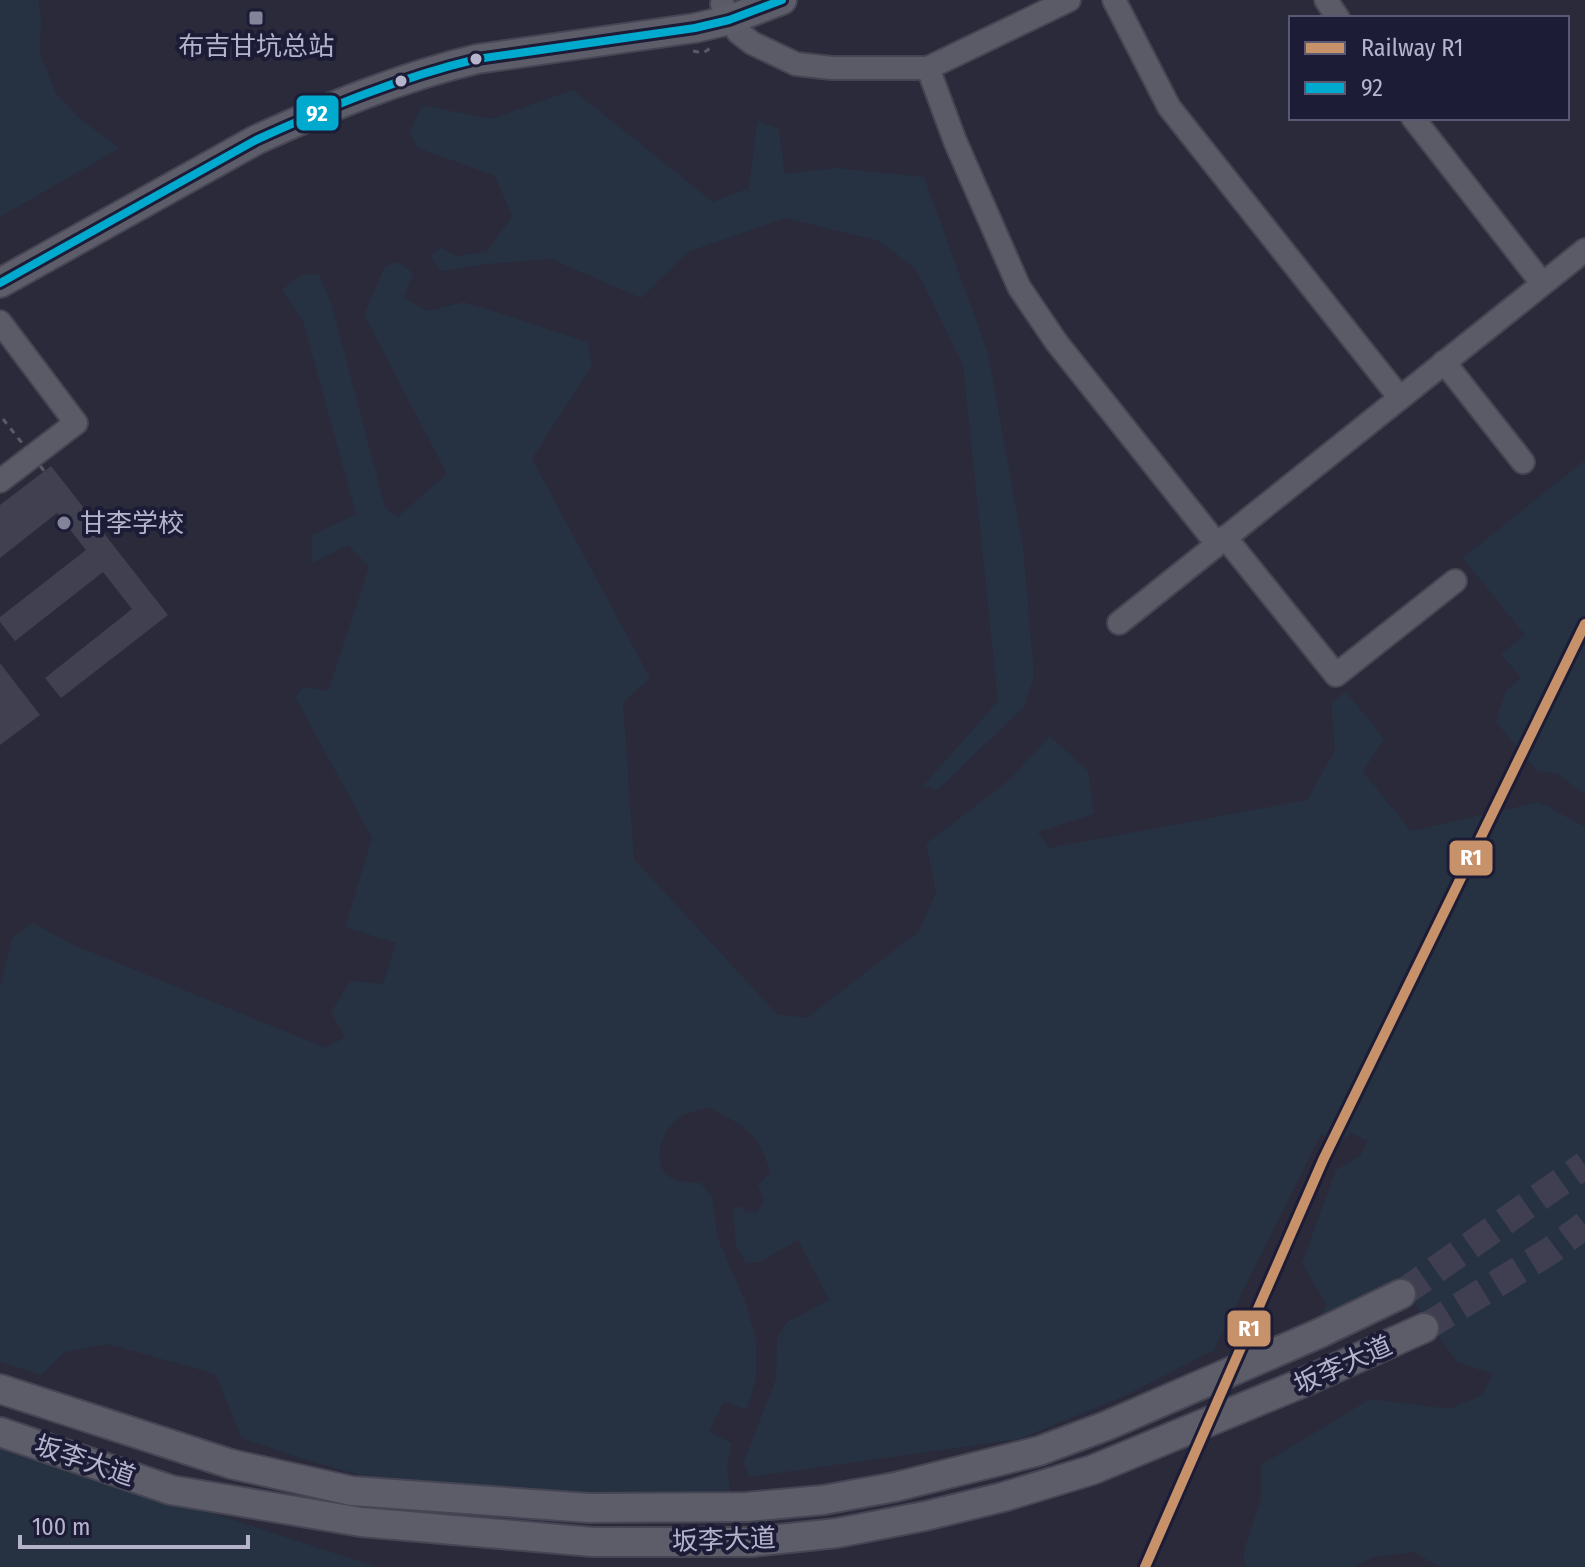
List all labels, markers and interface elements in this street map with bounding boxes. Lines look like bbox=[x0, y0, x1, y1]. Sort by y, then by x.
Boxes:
marker: 布吉甘坑总站 bbox=[247, 9, 265, 27]
legend bbox=[1289, 16, 1569, 120]
place label: 布吉甘坑总站 bbox=[178, 31, 334, 62]
text: Railway R1 bbox=[1361, 34, 1463, 62]
unlabelled marker bbox=[468, 51, 484, 67]
unlabelled marker bbox=[393, 73, 409, 89]
text: 92 bbox=[1361, 74, 1383, 102]
line badge: 92 bbox=[295, 94, 340, 132]
text: 92 bbox=[306, 100, 328, 127]
place label: 甘李学校 bbox=[80, 508, 184, 539]
marker: 甘李学校 bbox=[55, 514, 73, 532]
line badge: R1 bbox=[1448, 839, 1494, 877]
text: R1 bbox=[1460, 844, 1482, 871]
line badge: R1 bbox=[1226, 1309, 1272, 1348]
text: R1 bbox=[1238, 1315, 1260, 1342]
street label: 坂李大道 bbox=[1289, 1330, 1397, 1400]
street label: 坂李大道 bbox=[31, 1429, 139, 1493]
scale bar bbox=[20, 1499, 248, 1549]
text: 100 m bbox=[32, 1513, 90, 1541]
street label: 坂李大道 bbox=[671, 1523, 777, 1557]

